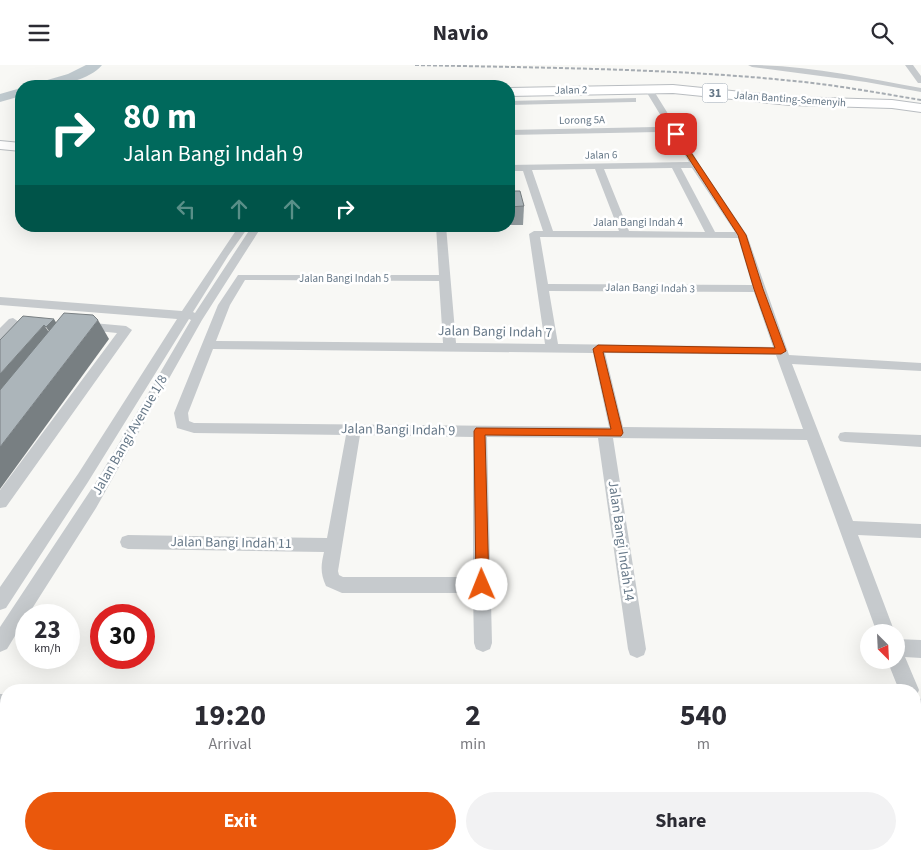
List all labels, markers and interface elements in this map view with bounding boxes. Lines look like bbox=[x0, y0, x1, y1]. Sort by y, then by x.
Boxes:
text: Navio bbox=[432, 17, 489, 49]
icon: menu bbox=[25, 19, 53, 47]
icon: search bbox=[868, 19, 896, 47]
street label: Jalan 2 bbox=[554, 82, 588, 98]
road number: 31 bbox=[702, 83, 728, 103]
street label: Jalan Banting-Semenyih bbox=[733, 88, 847, 110]
text: 80 m bbox=[123, 92, 197, 142]
icon: right bbox=[40, 100, 105, 165]
street label: Lorong 5A bbox=[559, 112, 605, 128]
pin bbox=[655, 113, 697, 155]
icon: arrive bbox=[662, 120, 690, 148]
text: Jalan Bangi Indah 9 bbox=[123, 138, 303, 170]
street label: Jalan 6 bbox=[584, 147, 618, 163]
icon: left bbox=[172, 195, 200, 223]
icon: ahead bbox=[225, 195, 253, 223]
icon: ahead bbox=[278, 195, 306, 223]
icon: right bbox=[331, 195, 359, 223]
street label: Jalan Bangi Indah 4 bbox=[593, 215, 684, 230]
street label: Jalan Bangi Indah 5 bbox=[299, 271, 389, 286]
street label: Jalan Bangi Indah 3 bbox=[605, 280, 695, 296]
street label: Jalan Bangi Indah 7 bbox=[438, 321, 553, 343]
street label: Jalan Bangi Avenue 1/8 bbox=[87, 371, 173, 499]
street label: Jalan Bangi Indah 9 bbox=[341, 419, 456, 441]
street label: Jalan Bangi Indah 14 bbox=[603, 479, 639, 603]
street label: Jalan Bangi Indah 11 bbox=[170, 532, 292, 554]
position arrow bbox=[455, 558, 507, 610]
speed limit sign: 30 bbox=[90, 604, 155, 669]
text: 23 bbox=[34, 612, 61, 648]
north arrow bbox=[860, 624, 905, 669]
map controls bbox=[860, 624, 905, 669]
text: km/h bbox=[34, 640, 61, 657]
text: 19:20 bbox=[194, 694, 266, 737]
text: 2 bbox=[465, 694, 481, 737]
text: 540 bbox=[680, 694, 727, 737]
text: Arrival bbox=[208, 733, 251, 755]
text: min bbox=[460, 733, 486, 755]
text: m bbox=[697, 733, 710, 755]
button: Exit bbox=[25, 792, 456, 850]
button: Share bbox=[466, 792, 896, 850]

